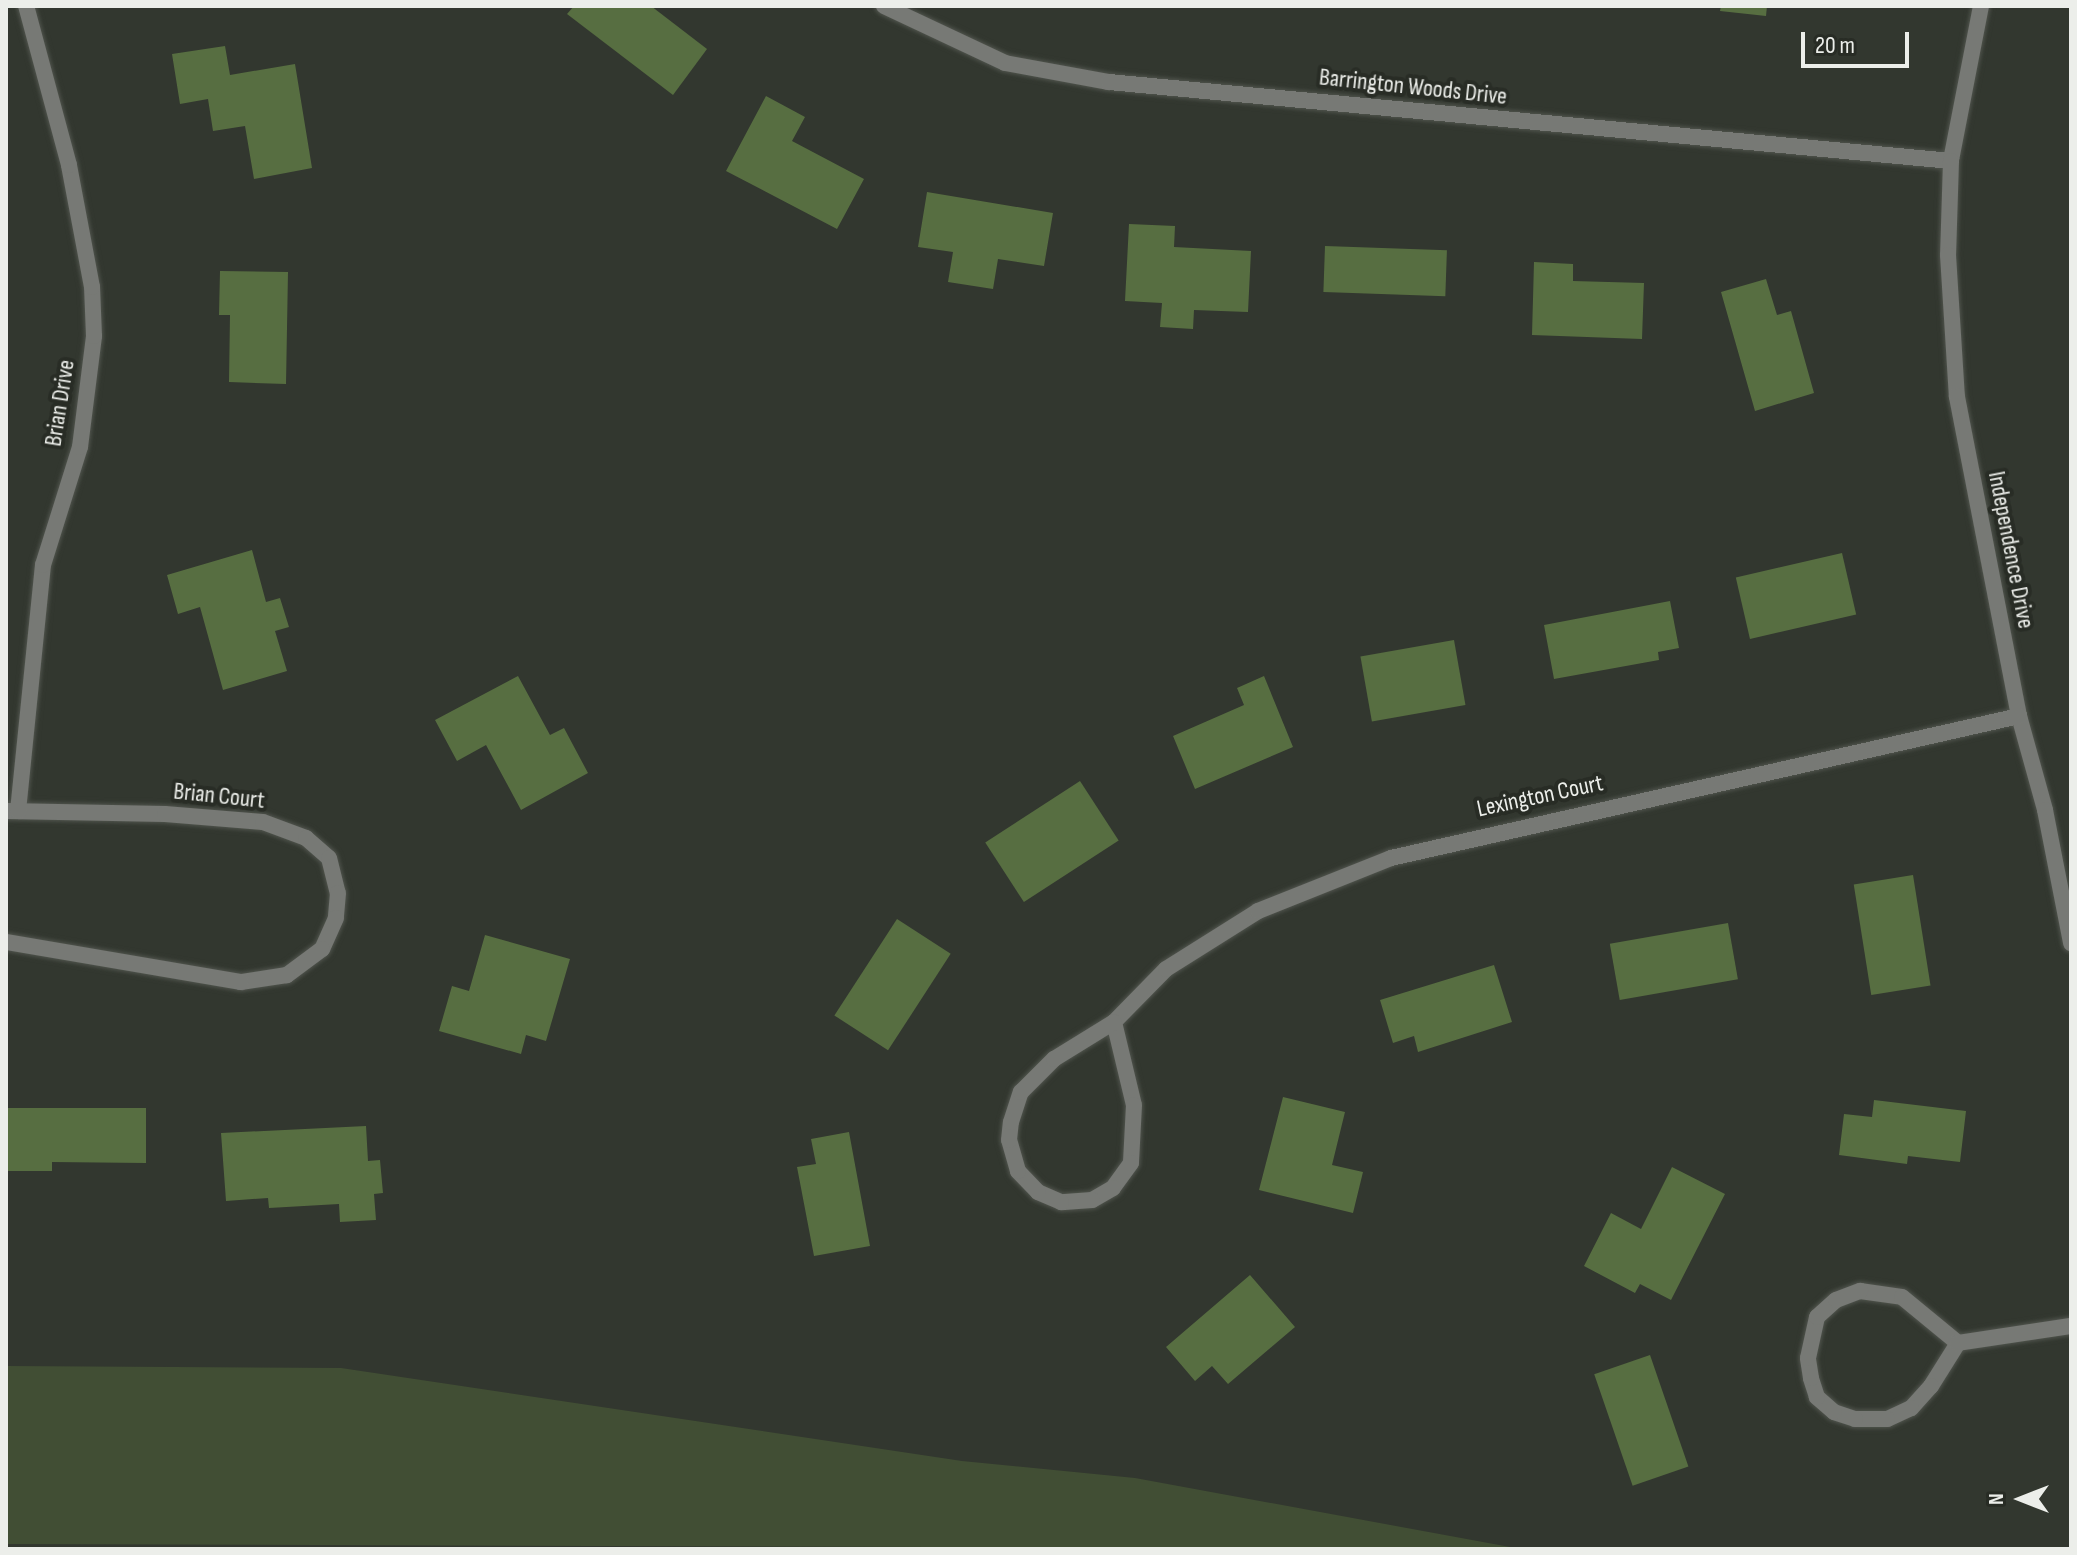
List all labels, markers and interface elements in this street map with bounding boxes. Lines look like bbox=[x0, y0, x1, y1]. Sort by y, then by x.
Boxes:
scale bar bbox=[1805, 16, 1913, 66]
text: 20 m bbox=[1815, 31, 1855, 60]
street label: Barrington Woods Drive bbox=[1318, 63, 1508, 111]
street label: Brian Drive bbox=[39, 358, 81, 448]
street label: Independence Drive bbox=[1982, 469, 2040, 631]
street label: Lexington Court bbox=[1474, 769, 1606, 823]
street label: Brian Court bbox=[172, 777, 266, 815]
north arrow bbox=[1981, 1459, 2061, 1539]
text: N bbox=[1983, 1493, 2010, 1505]

